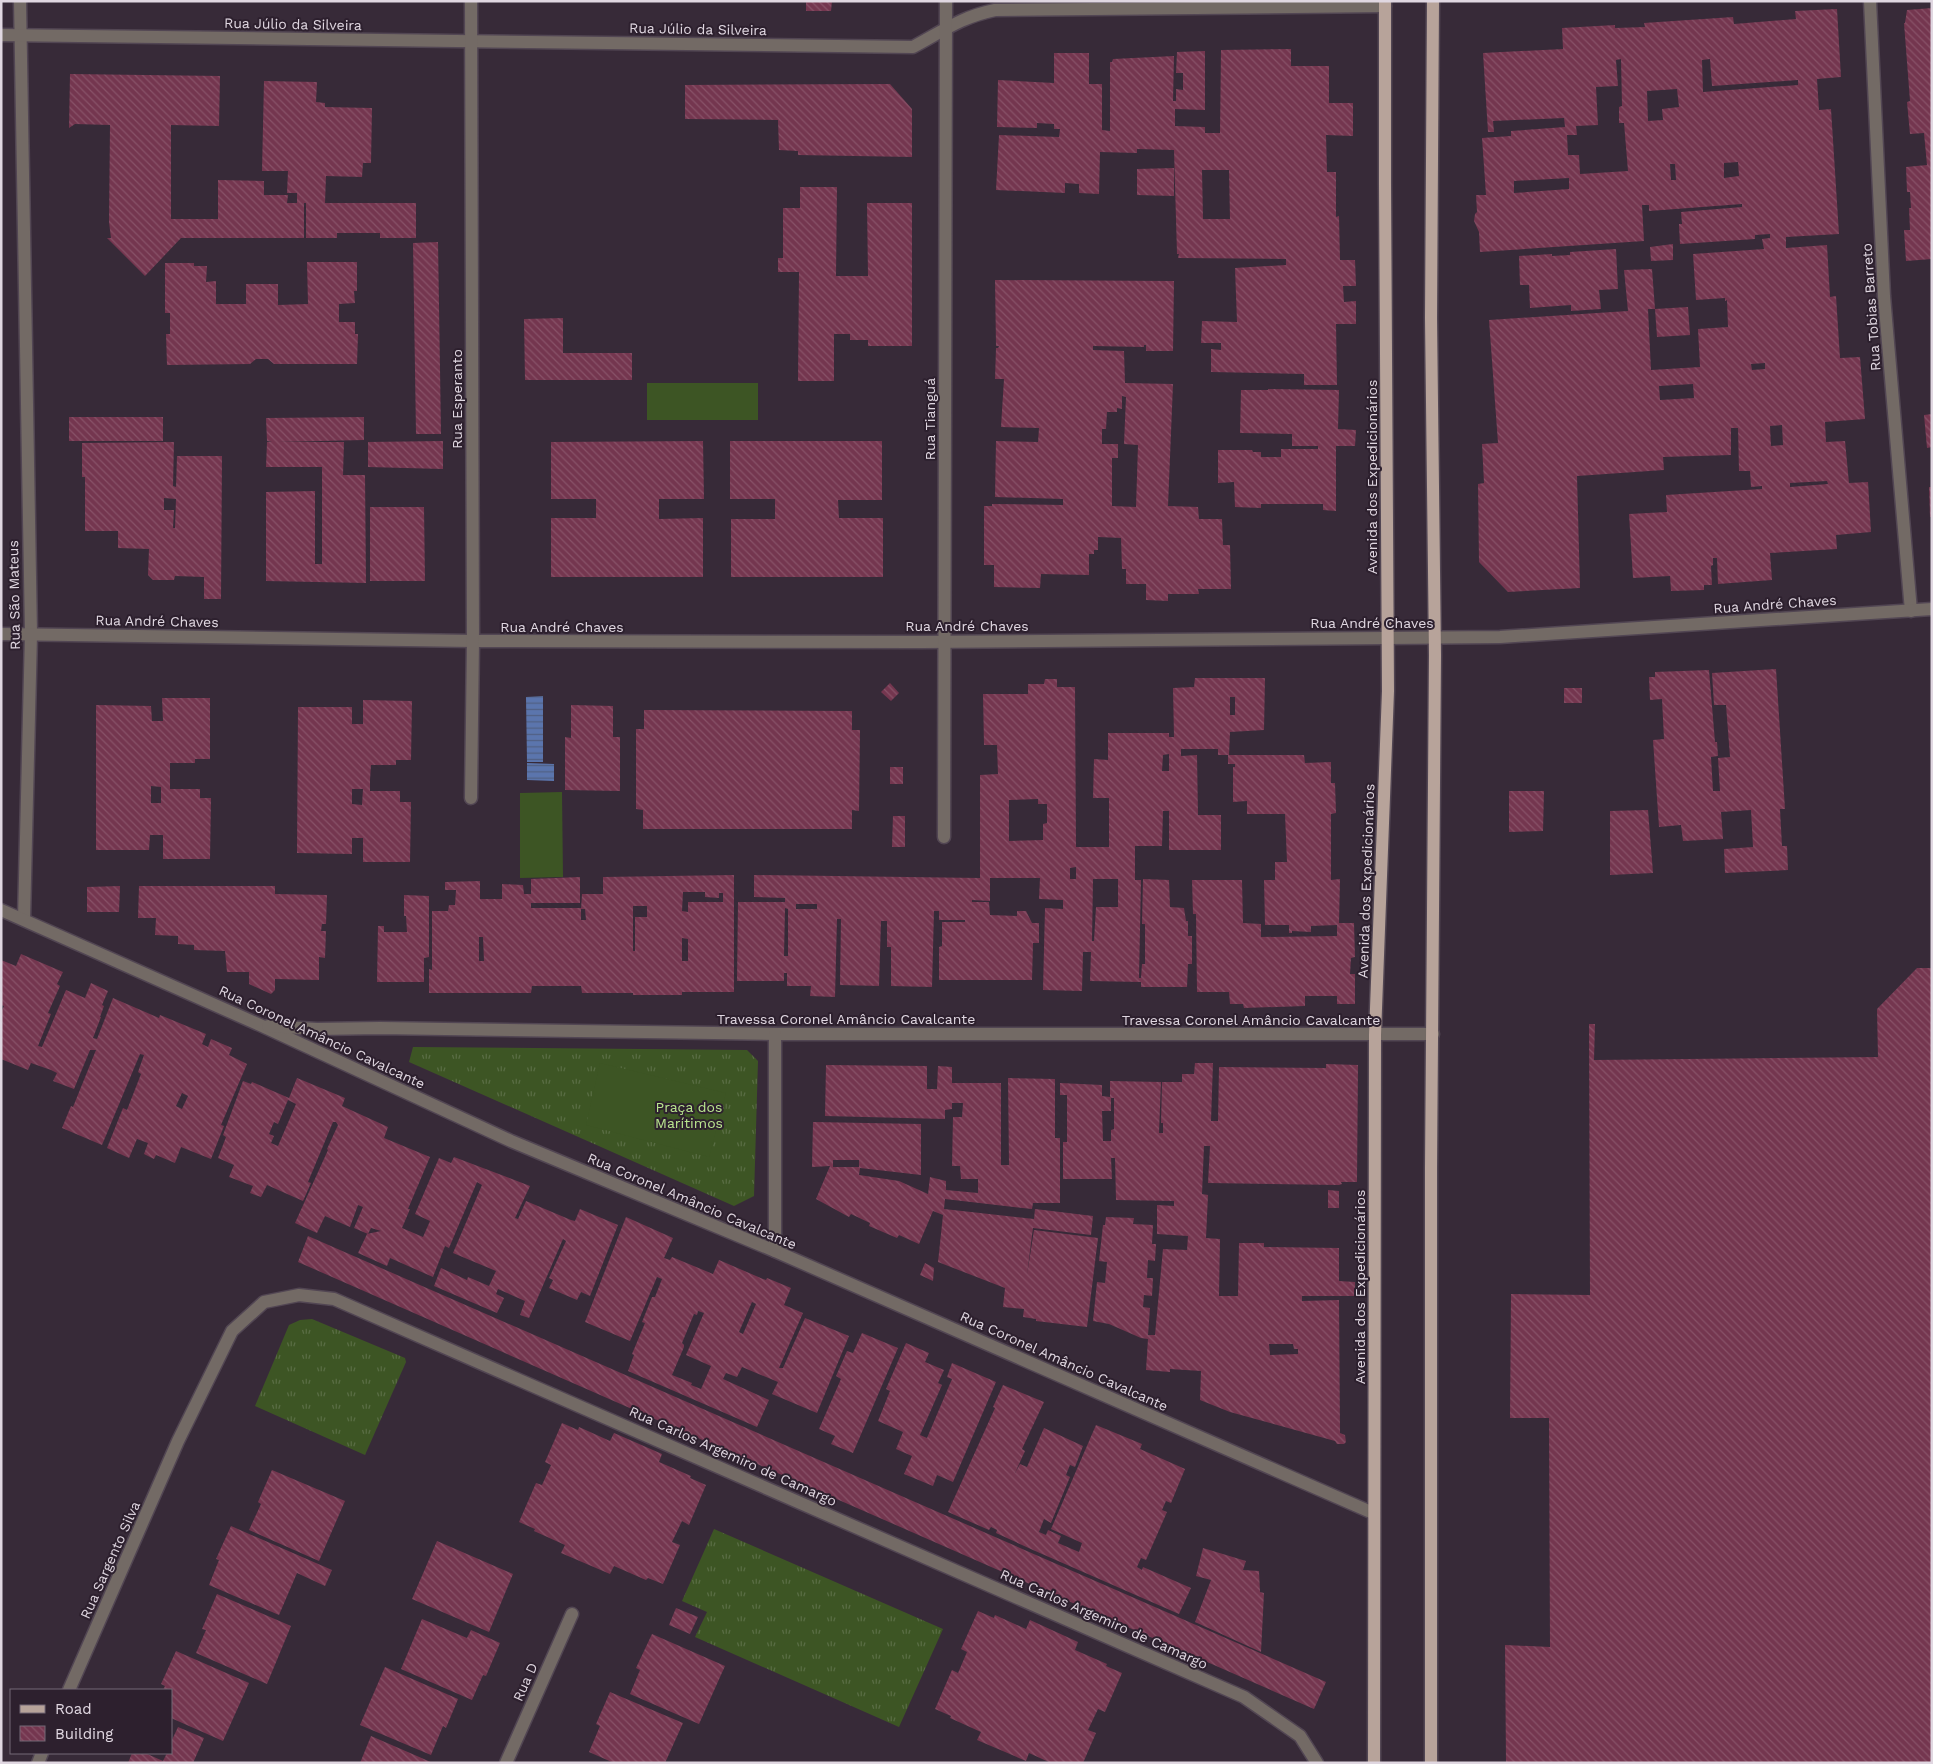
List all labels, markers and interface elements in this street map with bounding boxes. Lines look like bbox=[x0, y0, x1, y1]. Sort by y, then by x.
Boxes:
street label: Rua Júlio da Silveira bbox=[224, 15, 362, 33]
street label: Rua Júlio da Silveira bbox=[629, 20, 767, 38]
street label: Rua Tobias Barreto bbox=[1859, 243, 1883, 371]
street label: Rua Esperanto bbox=[449, 349, 465, 449]
street label: Rua Tianguá bbox=[922, 378, 938, 460]
street label: Avenida dos Expedicionários bbox=[1364, 380, 1380, 574]
street label: Rua São Mateus bbox=[5, 540, 23, 650]
street label: Rua André Chaves bbox=[1713, 592, 1837, 616]
street label: Rua André Chaves bbox=[95, 612, 219, 630]
street label: Rua André Chaves bbox=[1310, 615, 1434, 631]
street label: Rua André Chaves bbox=[905, 618, 1029, 634]
street label: Rua André Chaves bbox=[500, 619, 624, 635]
street label: Avenida dos Expedicionários bbox=[1355, 784, 1377, 978]
street label: Rua Coronel Amâncio Cavalcante bbox=[216, 982, 428, 1092]
street label: Travessa Coronel Amâncio Cavalcante bbox=[717, 1011, 975, 1027]
street label: Travessa Coronel Amâncio Cavalcante bbox=[1122, 1012, 1380, 1028]
park label: Praça dos Marítimos bbox=[655, 1099, 723, 1131]
street label: Rua Coronel Amâncio Cavalcante bbox=[585, 1150, 799, 1252]
street label: Avenida dos Expedicionários bbox=[1352, 1190, 1368, 1384]
street label: Rua Coronel Amâncio Cavalcante bbox=[958, 1308, 1170, 1414]
street label: Rua Carlos Argemiro de Camargo bbox=[627, 1403, 839, 1509]
street label: Rua Sargento Silva bbox=[77, 1499, 143, 1621]
street label: Rua Carlos Argemiro de Camargo bbox=[998, 1566, 1210, 1672]
street label: Rua D bbox=[510, 1660, 540, 1704]
legend bbox=[10, 1689, 172, 1754]
text: Road bbox=[55, 1700, 92, 1718]
text: Building bbox=[55, 1725, 113, 1743]

